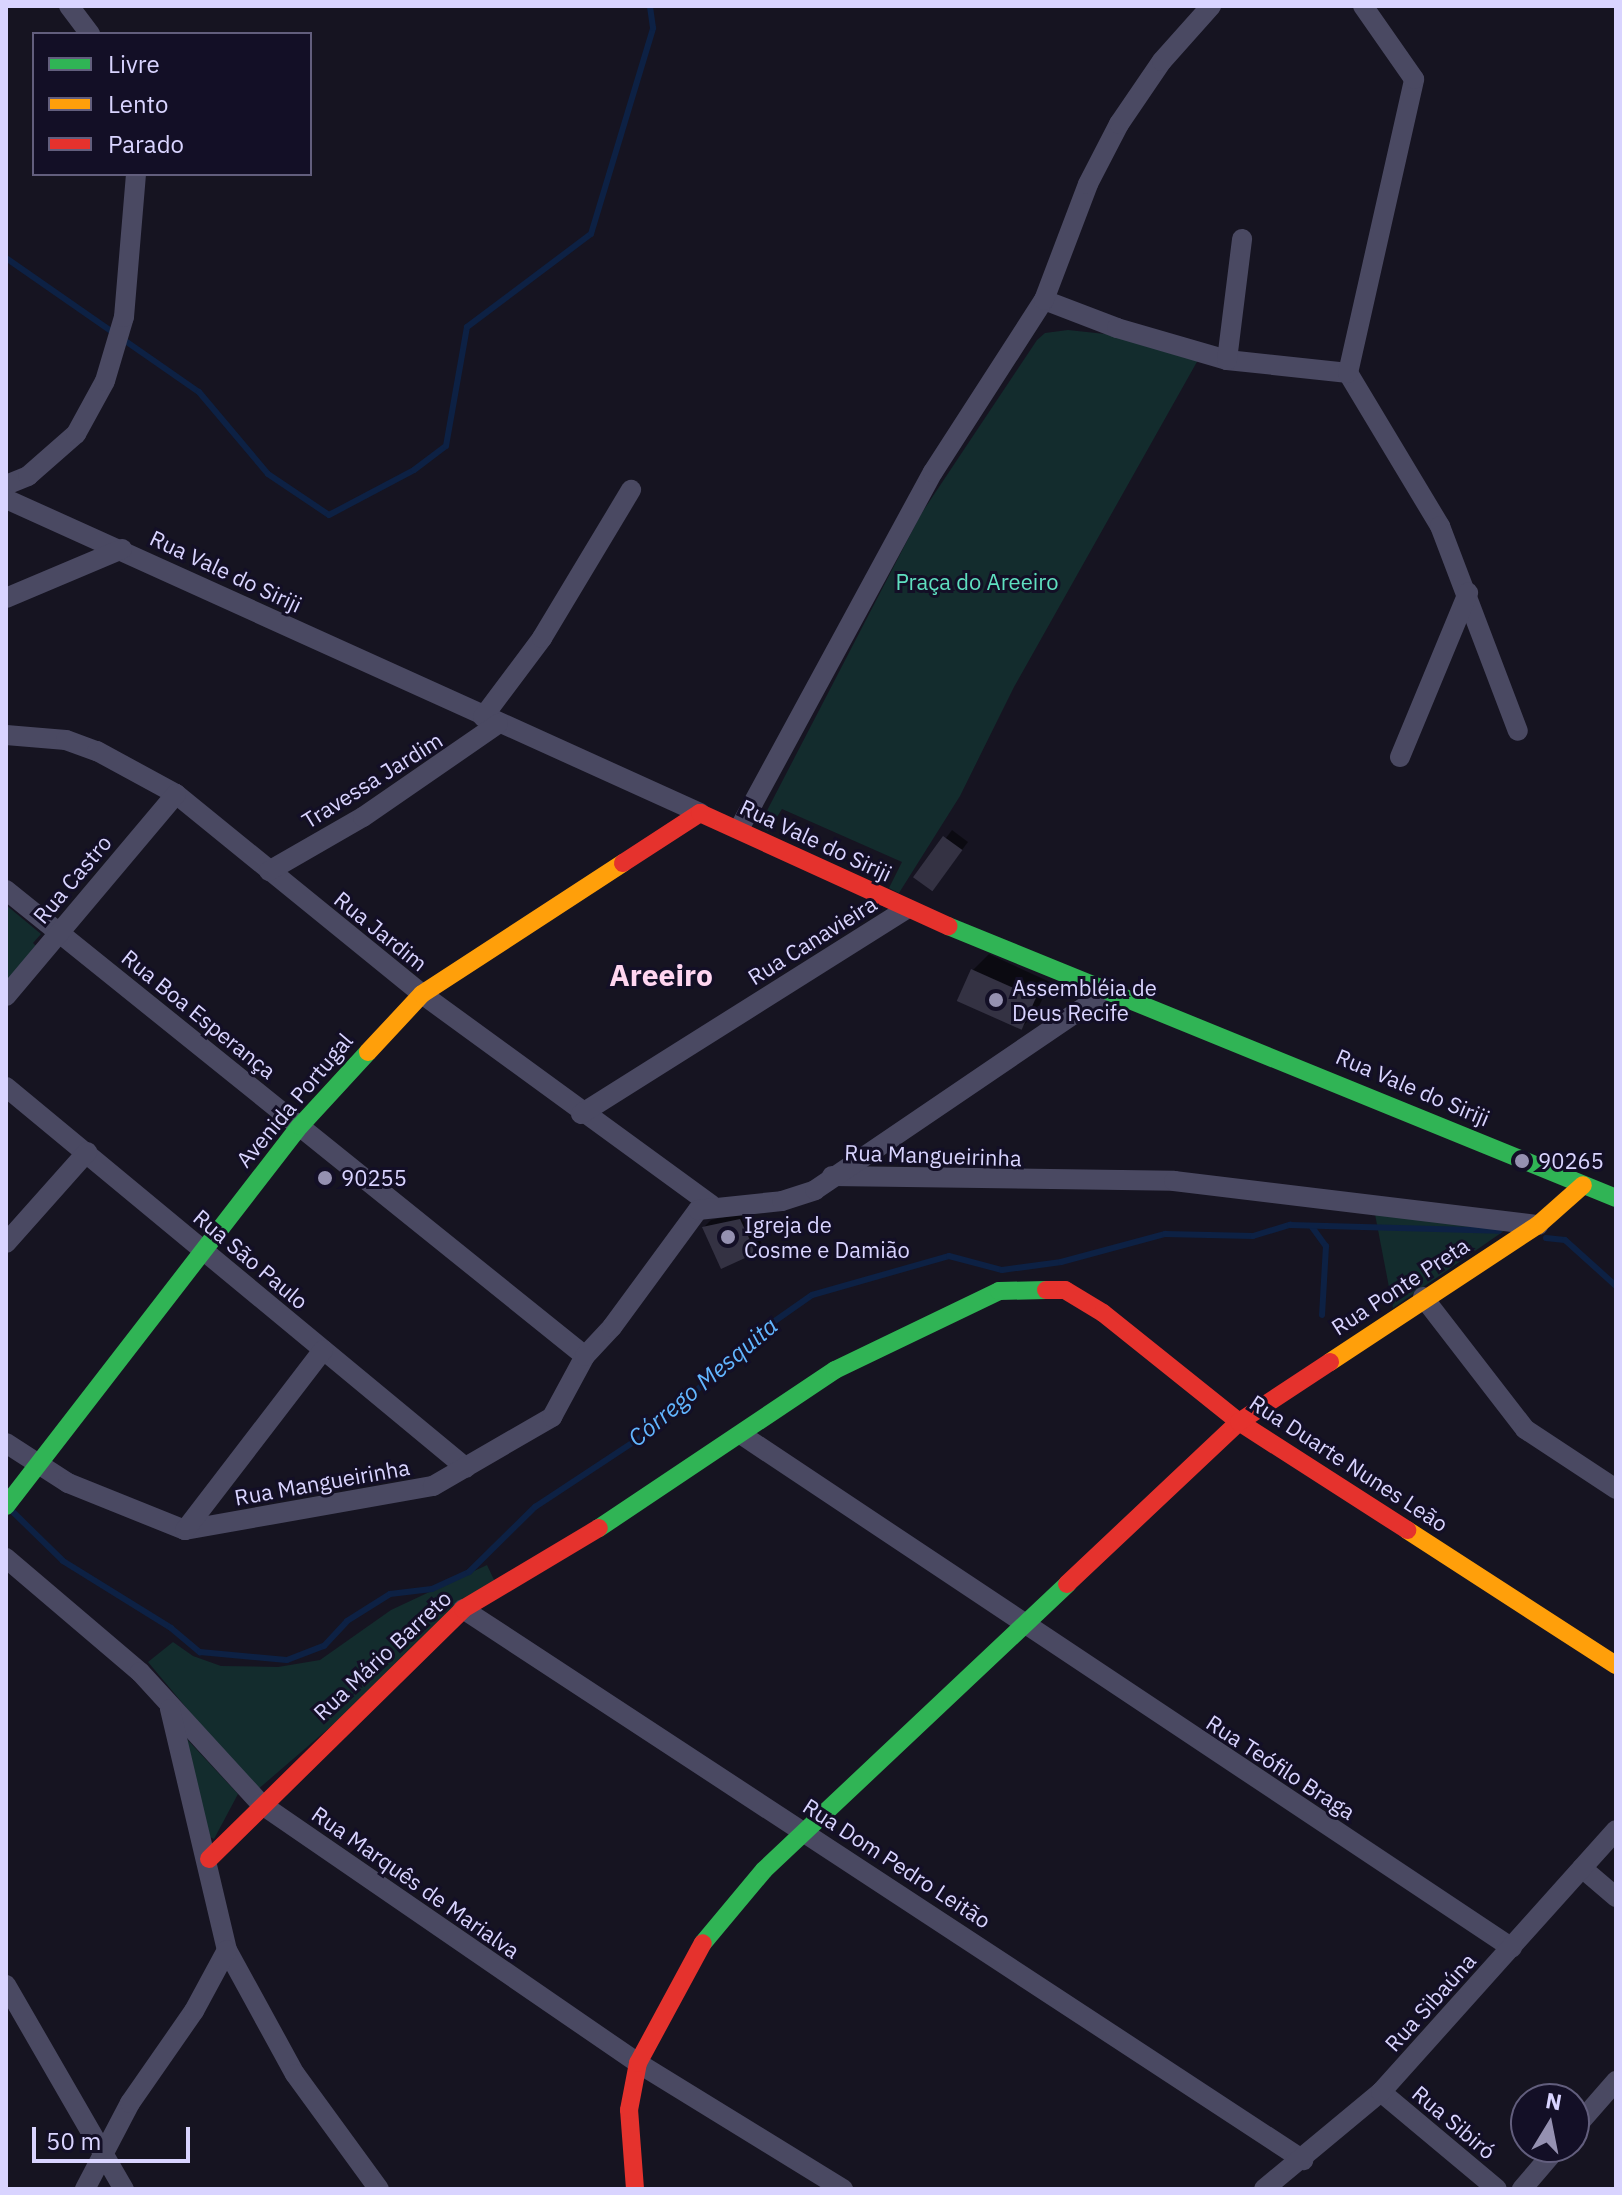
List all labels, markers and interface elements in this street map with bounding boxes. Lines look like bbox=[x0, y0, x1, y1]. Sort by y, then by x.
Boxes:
legend bbox=[32, 32, 312, 176]
text: Livre bbox=[108, 48, 160, 80]
text: Lento bbox=[108, 88, 168, 120]
text: Parado bbox=[108, 128, 184, 160]
street label: Rua Vale do Siriji bbox=[146, 524, 306, 618]
park label: Praça do Areeiro bbox=[895, 569, 1059, 595]
street label: Travessa Jardim bbox=[297, 726, 447, 834]
street label: Rua Vale do Siriji bbox=[736, 793, 896, 887]
street label: Rua Castro bbox=[27, 829, 117, 929]
street label: Rua Jardim bbox=[329, 886, 433, 976]
street label: Rua Canavieira bbox=[743, 890, 881, 990]
street label: Rua Boa Esperança bbox=[117, 944, 281, 1084]
district label: Areeiro bbox=[609, 957, 713, 993]
place label: Assembléia de Deus Recife bbox=[1012, 974, 1157, 1026]
marker: Assembléia de Deus Recife bbox=[987, 991, 1005, 1009]
street label: Avenida Portugal bbox=[230, 1028, 358, 1172]
street label: Rua Vale do Siriji bbox=[1332, 1043, 1494, 1131]
street label: Rua Mangueirinha bbox=[844, 1139, 1022, 1171]
place label: 90265 bbox=[1538, 1148, 1604, 1174]
marker: 90265 bbox=[1513, 1152, 1531, 1170]
place label: 90255 bbox=[341, 1165, 407, 1191]
marker: 90255 bbox=[316, 1169, 334, 1187]
street label: Rua São Paulo bbox=[188, 1204, 314, 1314]
place label: Igreja de Cosme e Damião bbox=[744, 1211, 910, 1262]
marker: Igreja de Cosme e Damião bbox=[719, 1228, 737, 1246]
street label: Rua Ponte Preta bbox=[1326, 1232, 1474, 1340]
water label: Córrego Mesquita bbox=[623, 1311, 783, 1453]
street label: Rua Duarte Nunes Leão bbox=[1245, 1389, 1453, 1537]
street label: Rua Mangueirinha bbox=[232, 1454, 412, 1510]
street label: Rua Mário Barreto bbox=[308, 1585, 456, 1725]
street label: Rua Teófilo Braga bbox=[1202, 1709, 1360, 1825]
street label: Rua Dom Pedro Leitão bbox=[798, 1792, 996, 1934]
street label: Rua Marquês de Marialva bbox=[307, 1800, 525, 1964]
street label: Rua Sibaúna bbox=[1379, 1947, 1481, 2057]
street label: Rua Sibiró bbox=[1407, 2080, 1501, 2164]
north arrow bbox=[1510, 2083, 1590, 2163]
text: N bbox=[1544, 2085, 1564, 2117]
scale bar bbox=[36, 2111, 194, 2161]
text: 50 m bbox=[46, 2125, 101, 2157]

